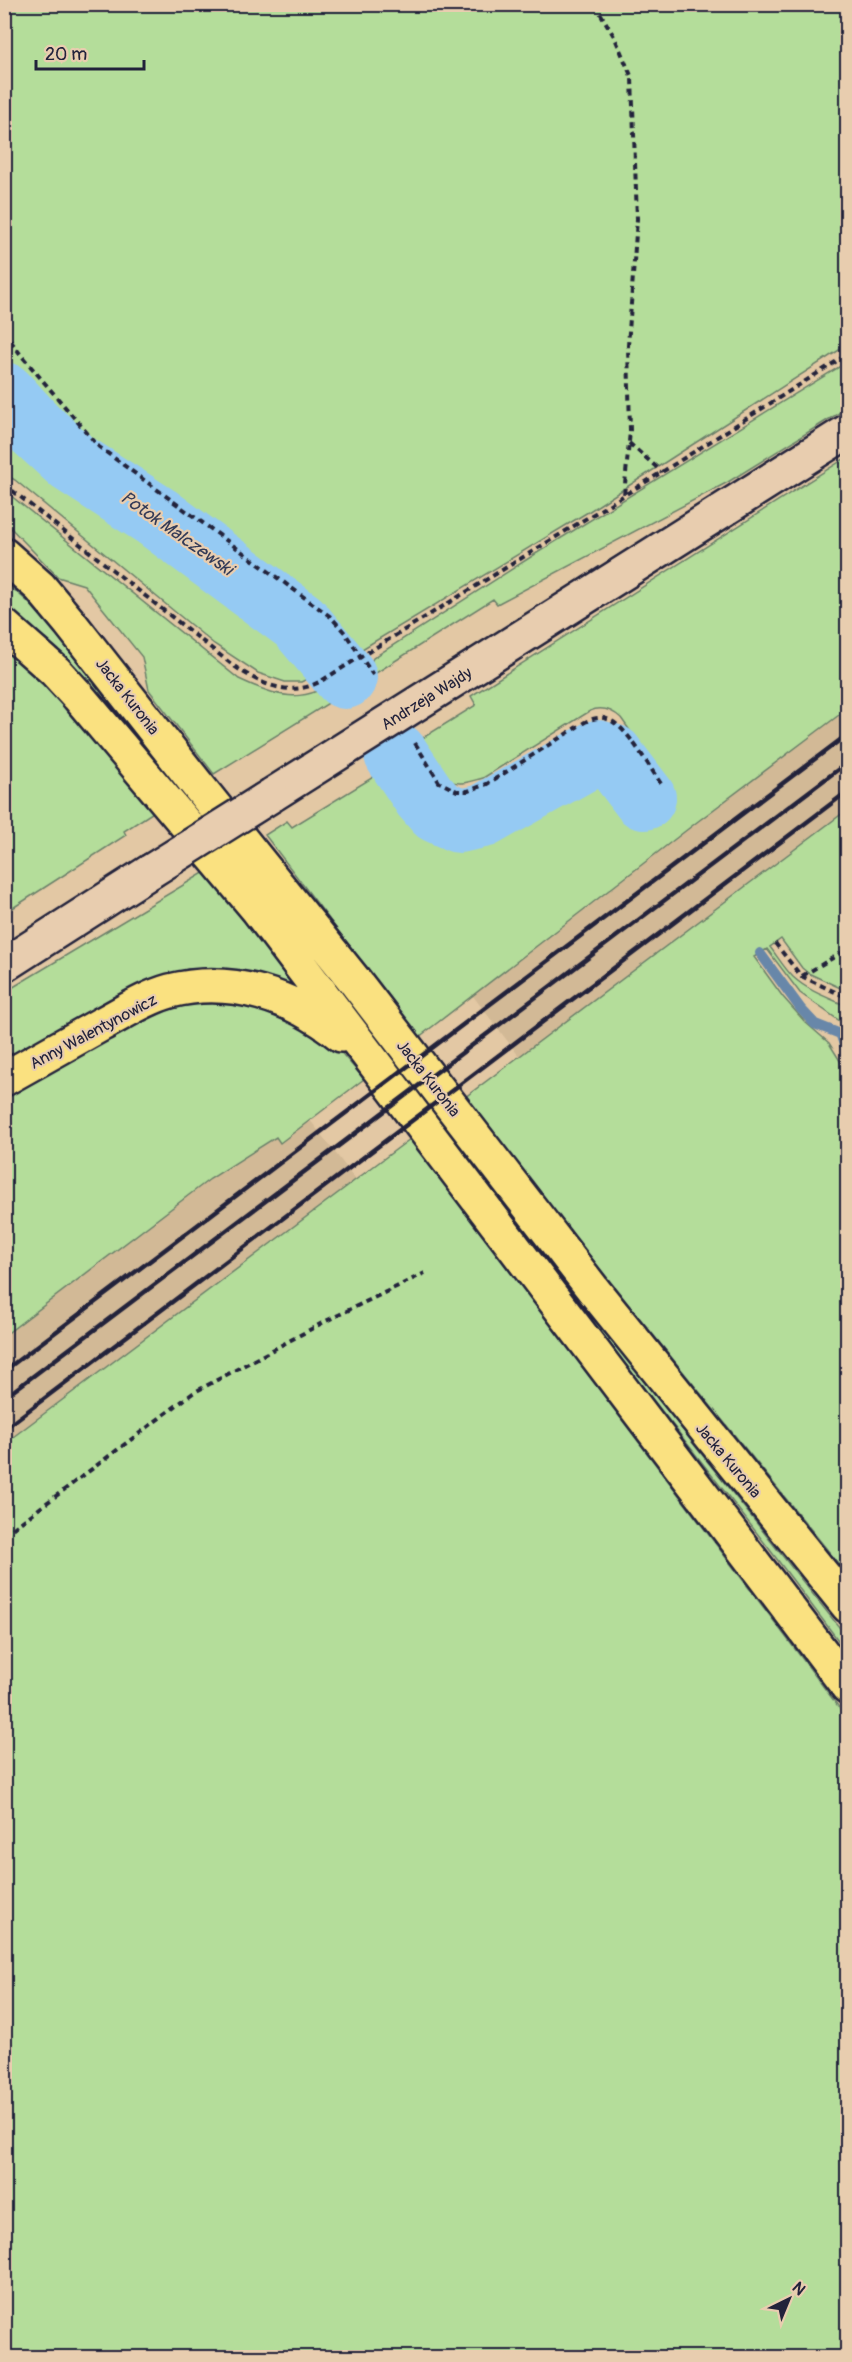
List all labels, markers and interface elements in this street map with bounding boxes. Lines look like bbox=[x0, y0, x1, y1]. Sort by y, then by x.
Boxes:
scale bar bbox=[36, 33, 144, 71]
text: 20 m bbox=[45, 43, 87, 66]
water label: Potok Malczewski bbox=[116, 486, 240, 582]
street label: Jacka Kuronia bbox=[91, 654, 163, 739]
street label: Andrzeja Wajdy bbox=[377, 663, 476, 735]
street label: Anny Walentynowicz bbox=[26, 990, 160, 1074]
street label: Jacka Kuronia bbox=[392, 1036, 464, 1121]
street label: Jacka Kuronia bbox=[691, 1419, 765, 1502]
north arrow bbox=[759, 2269, 819, 2329]
text: N bbox=[788, 2278, 809, 2300]

